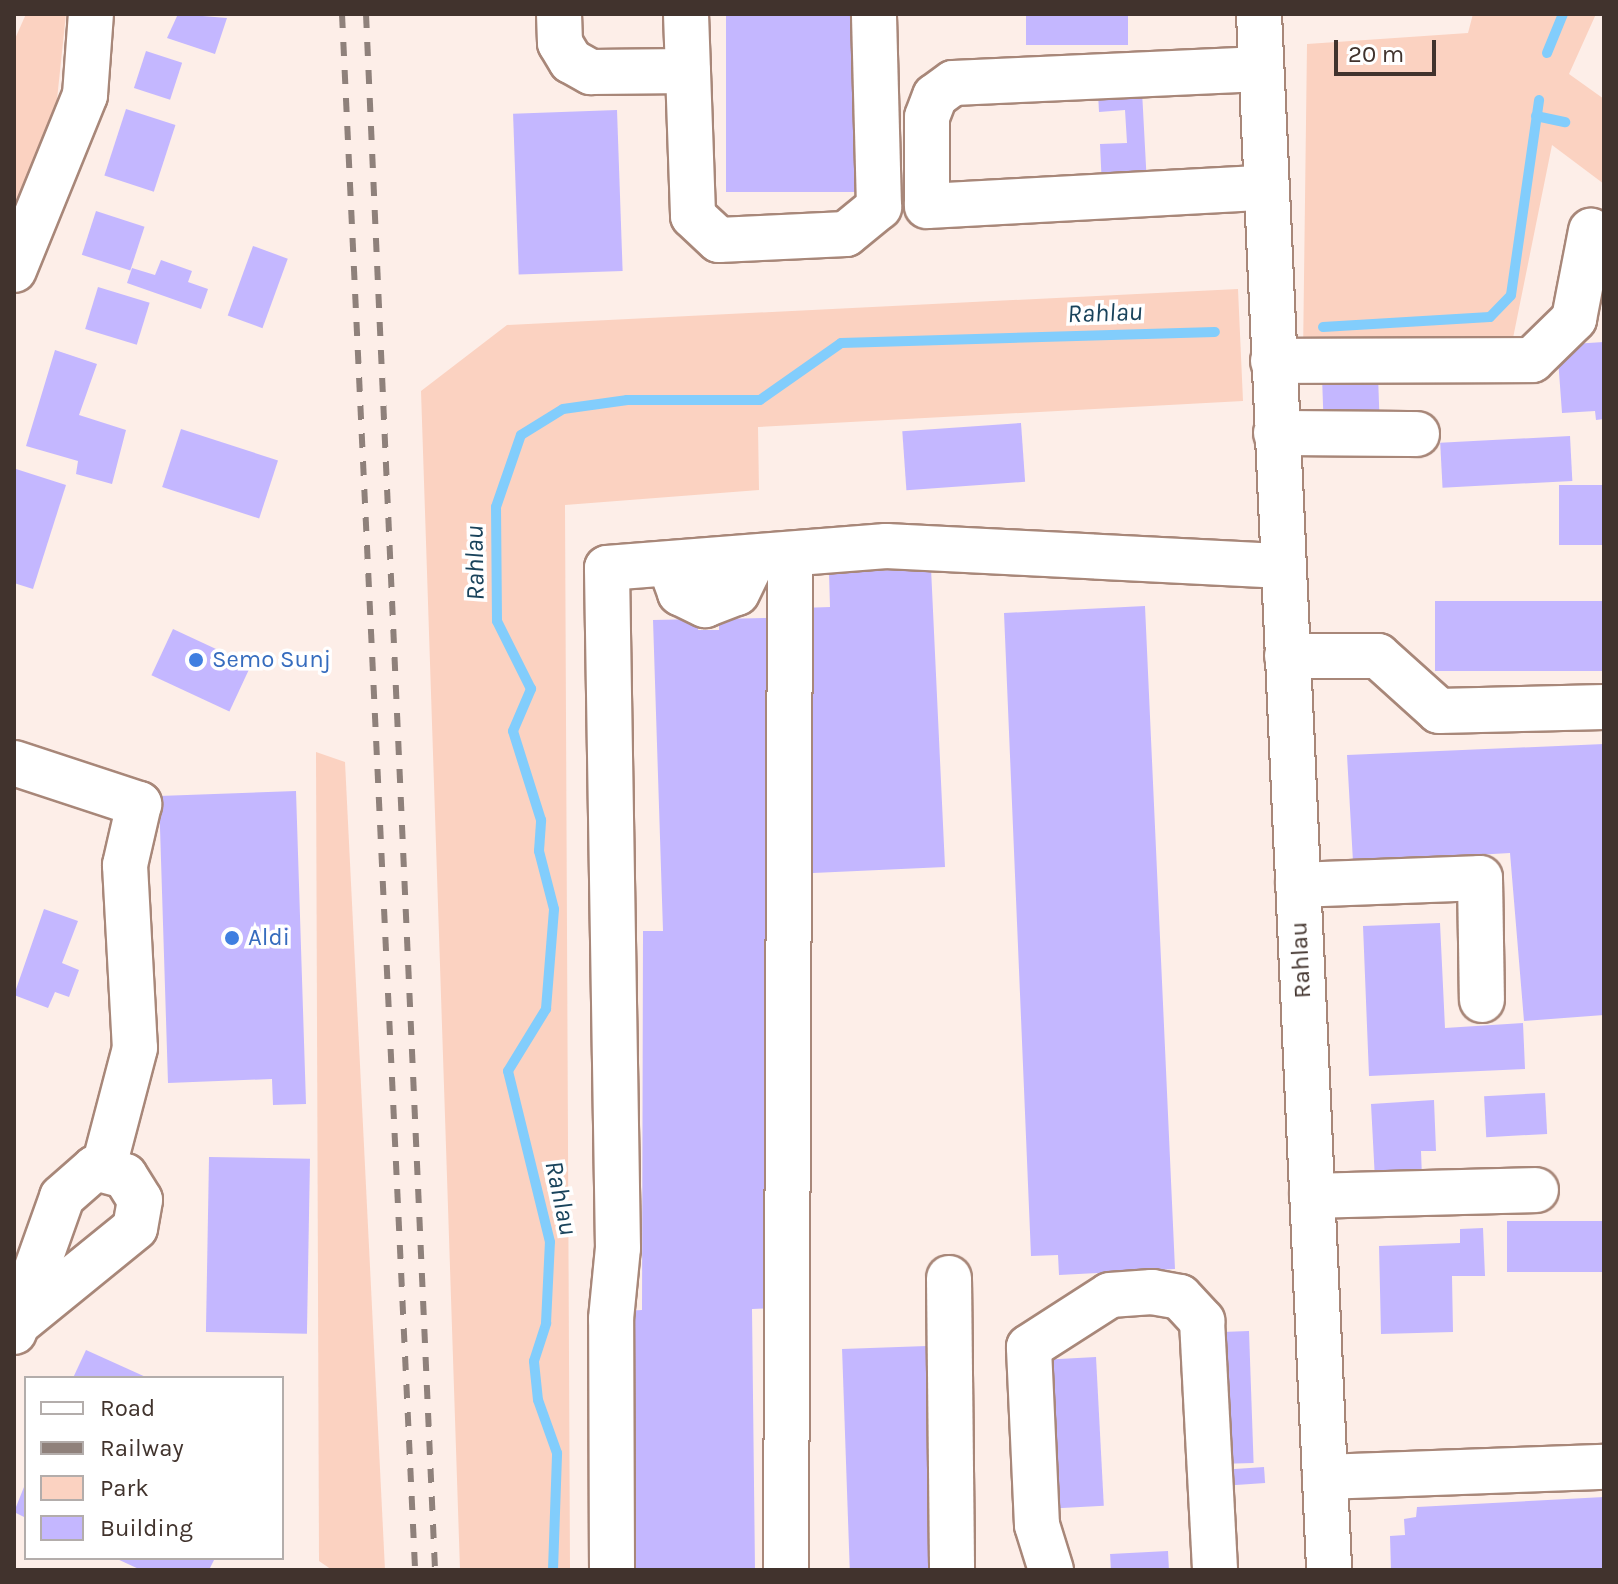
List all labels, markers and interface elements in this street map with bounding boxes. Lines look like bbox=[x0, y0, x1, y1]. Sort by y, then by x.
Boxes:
scale bar bbox=[1338, 24, 1440, 74]
text: 20 m bbox=[1348, 40, 1404, 68]
water label: Rahlau bbox=[1067, 296, 1143, 330]
water label: Rahlau bbox=[459, 525, 491, 601]
place label: Semo Sunj bbox=[212, 646, 331, 674]
marker: Semo Sunj bbox=[187, 651, 205, 669]
street label: Rahlau bbox=[1285, 921, 1317, 999]
place label: Aldi bbox=[248, 924, 290, 952]
marker: Aldi bbox=[223, 929, 241, 947]
water label: Rahlau bbox=[538, 1158, 584, 1238]
legend bbox=[24, 1376, 284, 1560]
text: Road bbox=[100, 1394, 155, 1422]
text: Railway bbox=[100, 1434, 184, 1462]
text: Park bbox=[100, 1474, 149, 1502]
text: Building bbox=[100, 1514, 193, 1542]

